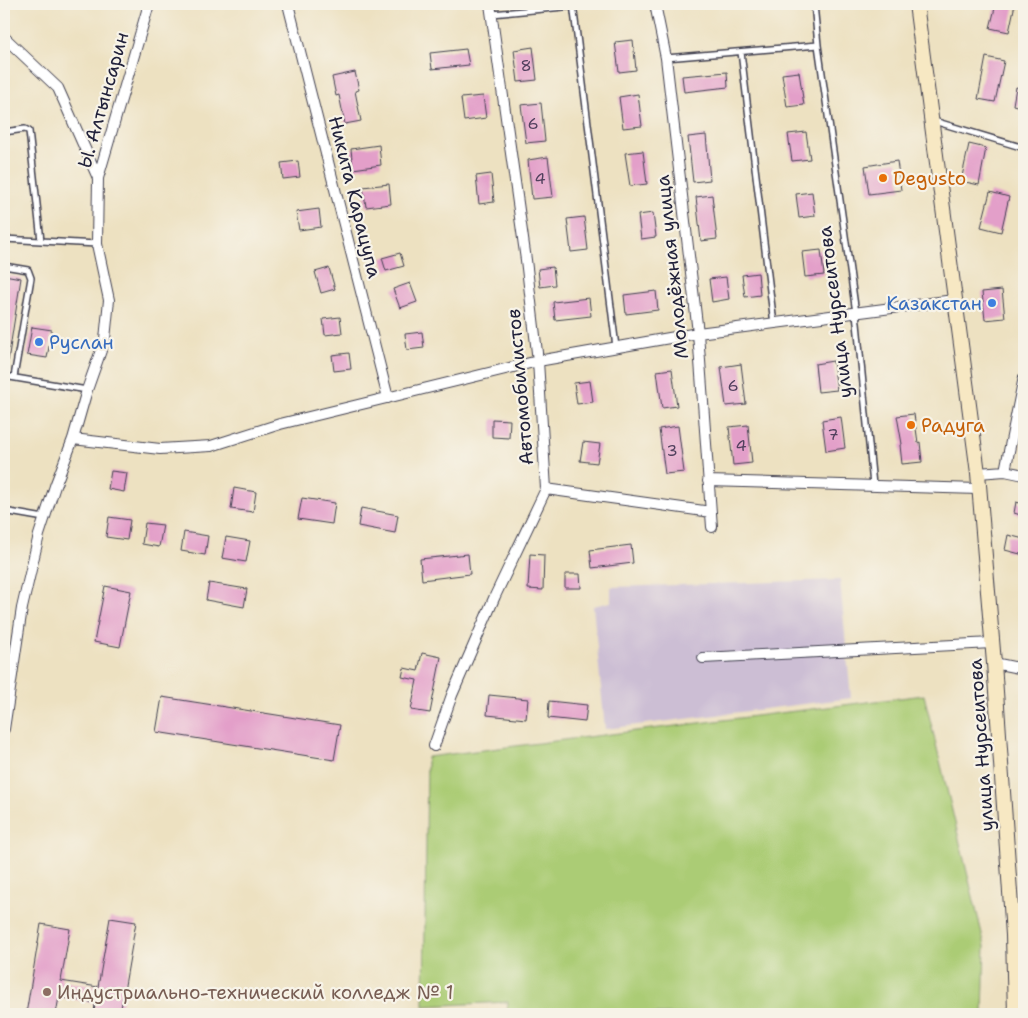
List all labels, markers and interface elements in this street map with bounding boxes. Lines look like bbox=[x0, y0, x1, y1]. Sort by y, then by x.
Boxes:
street label: Ы. Алтынсарин bbox=[72, 29, 134, 171]
house number: 8 bbox=[520, 55, 532, 76]
street label: Никита Карацупа bbox=[323, 113, 387, 281]
house number: 6 bbox=[527, 113, 539, 134]
place label: Degusto bbox=[893, 166, 966, 191]
house number: 4 bbox=[534, 168, 546, 189]
marker: Degusto bbox=[877, 172, 889, 184]
street label: Молодёжная улица bbox=[650, 174, 694, 360]
street label: улица Нурсеитова bbox=[812, 224, 858, 399]
place label: Казакстан bbox=[886, 291, 982, 316]
marker: Казакстан bbox=[986, 297, 998, 309]
street label: Автомобилистов bbox=[501, 308, 539, 466]
place label: Руслан bbox=[49, 330, 114, 355]
marker: Руслан bbox=[33, 336, 45, 348]
house number: 6 bbox=[727, 375, 739, 396]
place label: Радуга bbox=[921, 413, 985, 438]
marker: Радуга bbox=[905, 419, 917, 431]
house number: 7 bbox=[827, 424, 839, 445]
house number: 4 bbox=[735, 435, 747, 456]
house number: 3 bbox=[666, 440, 678, 461]
street label: улица Нурсеитова bbox=[962, 658, 1000, 832]
place label: Индустриально-технический колледж № 1 bbox=[57, 980, 454, 1005]
marker: Индустриально-технический колледж № 1 bbox=[41, 986, 53, 998]

